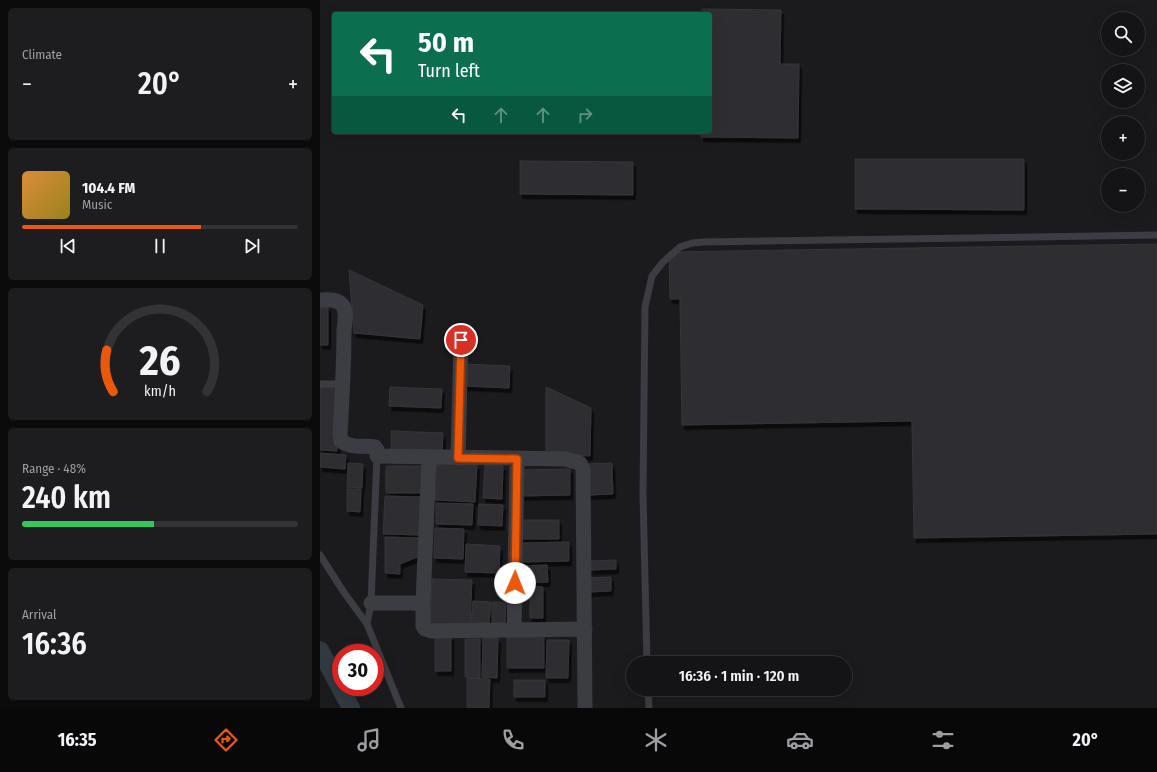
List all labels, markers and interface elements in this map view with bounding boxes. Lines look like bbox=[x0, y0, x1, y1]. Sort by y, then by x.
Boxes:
map controls bbox=[1101, 12, 1145, 212]
button: search bbox=[1101, 12, 1145, 56]
text: 50 m bbox=[418, 26, 474, 59]
icon: left bbox=[352, 28, 404, 80]
text: Climate bbox=[22, 47, 62, 62]
text: Turn left bbox=[418, 60, 480, 82]
button: layers bbox=[1101, 64, 1145, 108]
text: 20° bbox=[138, 66, 182, 102]
text: − bbox=[22, 71, 32, 98]
text: + bbox=[288, 71, 298, 98]
icon: left bbox=[448, 104, 470, 126]
icon: ahead bbox=[490, 104, 512, 126]
icon: ahead bbox=[532, 104, 554, 126]
icon: right bbox=[574, 104, 596, 126]
button: + bbox=[1101, 116, 1145, 160]
button: − bbox=[1101, 168, 1145, 212]
text: 104.4 FM bbox=[82, 179, 135, 197]
text: Music bbox=[82, 197, 112, 212]
icon: previous bbox=[57, 235, 79, 257]
icon: pause bbox=[149, 235, 171, 257]
icon: next bbox=[241, 235, 263, 257]
pin bbox=[444, 323, 478, 357]
icon: arrive bbox=[450, 329, 472, 351]
text: 26 bbox=[138, 336, 181, 386]
text: km/h bbox=[144, 383, 176, 400]
text: Range · 48% bbox=[22, 461, 86, 476]
text: 240 km bbox=[22, 480, 111, 516]
position arrow bbox=[494, 562, 536, 604]
text: Arrival bbox=[22, 607, 56, 622]
text: 16:36 bbox=[22, 626, 87, 662]
speed limit sign: 30 bbox=[332, 644, 384, 696]
text: 16:36 · 1 min · 120 m bbox=[679, 667, 799, 685]
icon: directions bbox=[212, 726, 240, 754]
icon: music bbox=[355, 726, 383, 754]
icon: phone bbox=[499, 726, 527, 754]
icon: climate bbox=[642, 726, 670, 754]
icon: car bbox=[786, 726, 814, 754]
icon: filters bbox=[929, 726, 957, 754]
text: 16:35 bbox=[58, 729, 97, 751]
text: 20° bbox=[1073, 729, 1099, 751]

